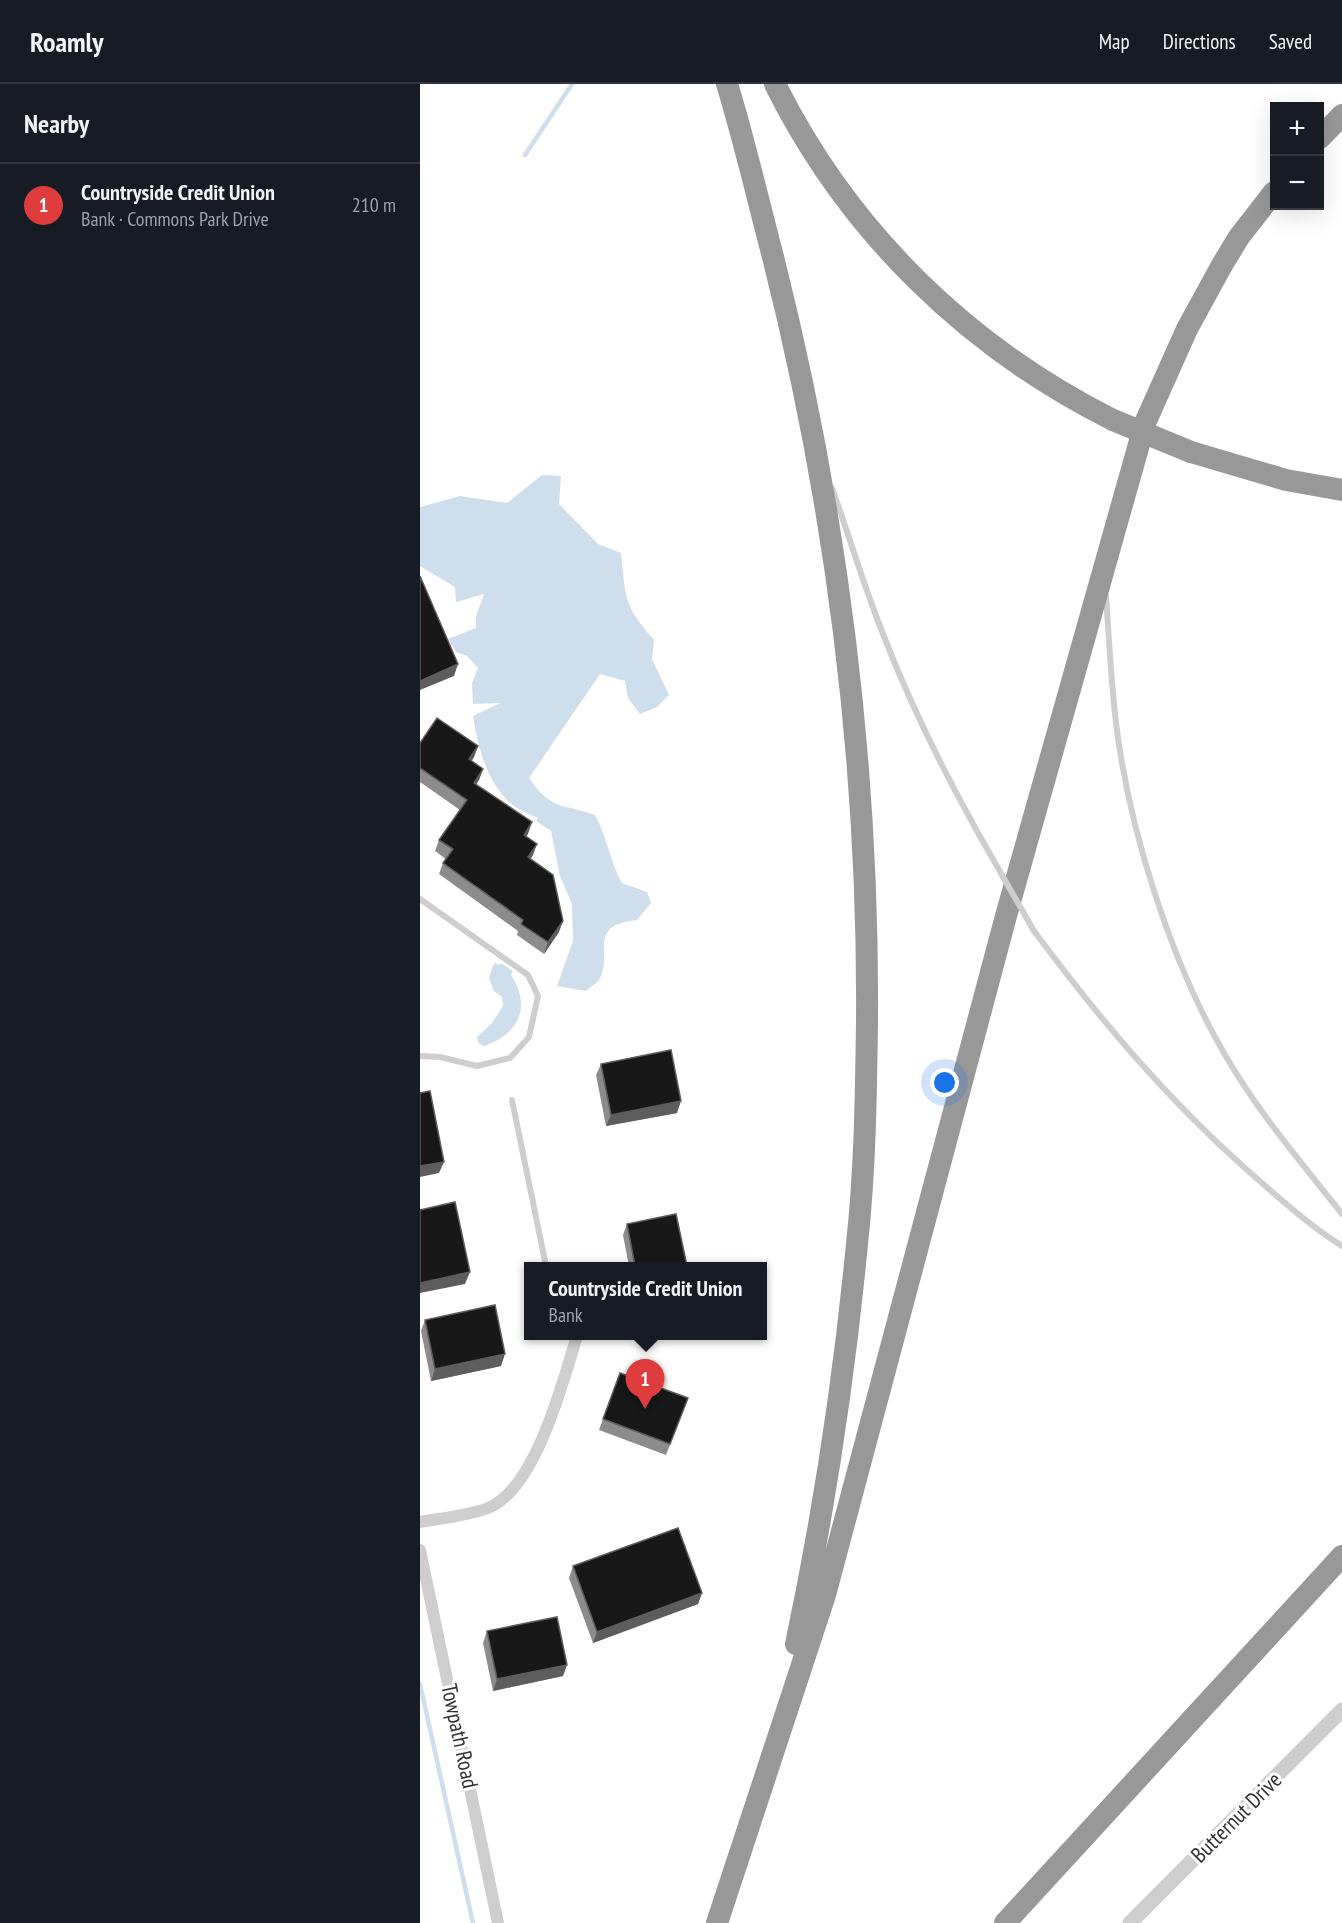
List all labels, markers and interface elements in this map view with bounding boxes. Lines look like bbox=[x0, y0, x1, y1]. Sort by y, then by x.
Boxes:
text: Roamly bbox=[30, 23, 104, 60]
text: Map bbox=[1099, 28, 1130, 55]
text: Directions bbox=[1163, 28, 1236, 55]
text: Saved bbox=[1269, 28, 1312, 55]
map controls bbox=[1270, 102, 1324, 210]
button: + bbox=[1270, 102, 1324, 156]
text: Nearby bbox=[24, 107, 89, 140]
button: − bbox=[1270, 156, 1324, 210]
text: Countryside Credit Union bbox=[81, 178, 275, 206]
text: 1 bbox=[39, 192, 48, 218]
text: 210 m bbox=[352, 192, 396, 218]
text: Bank · Commons Park Drive bbox=[81, 206, 269, 232]
your location bbox=[930, 1068, 959, 1097]
popup bbox=[524, 1262, 767, 1340]
text: Countryside Credit Union bbox=[549, 1274, 742, 1302]
text: Bank bbox=[549, 1302, 583, 1328]
pin: 1 bbox=[626, 1360, 664, 1409]
street label: Towpath Road bbox=[435, 1681, 485, 1791]
street label: Butternut Drive bbox=[1185, 1766, 1287, 1868]

